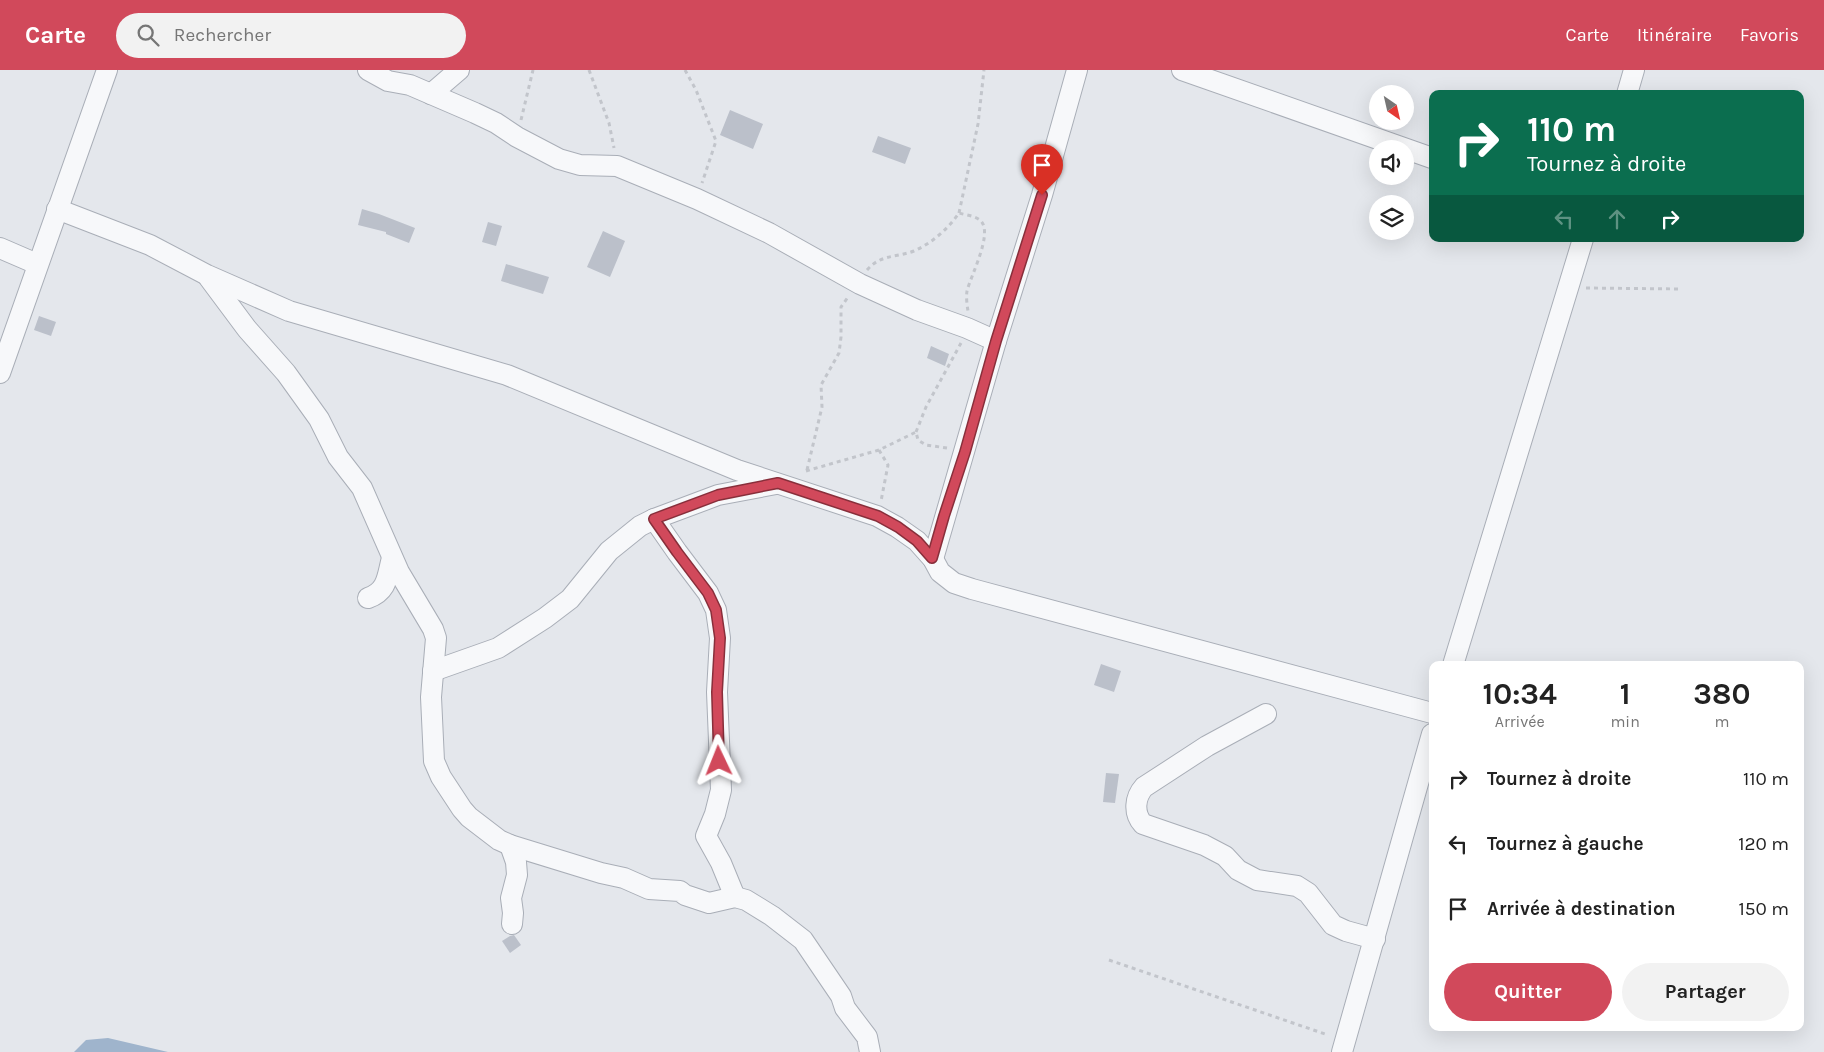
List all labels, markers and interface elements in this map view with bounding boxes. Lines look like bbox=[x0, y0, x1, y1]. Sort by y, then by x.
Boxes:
search box bbox=[116, 13, 466, 58]
text: Carte bbox=[25, 21, 86, 49]
icon: search bbox=[134, 21, 162, 49]
text: Rechercher bbox=[174, 24, 271, 46]
text: Carte bbox=[1566, 24, 1609, 46]
text: Itinéraire bbox=[1637, 24, 1712, 46]
text: Favoris bbox=[1740, 24, 1799, 46]
north arrow bbox=[1369, 85, 1414, 130]
map controls bbox=[1369, 85, 1414, 240]
text: 110 m bbox=[1527, 109, 1616, 150]
icon: right bbox=[1444, 110, 1509, 175]
button: sound bbox=[1369, 140, 1414, 185]
pin bbox=[1021, 144, 1063, 195]
icon: arrive bbox=[1028, 151, 1056, 179]
text: Tournez à droite bbox=[1527, 151, 1686, 177]
button: layers bbox=[1369, 195, 1414, 240]
icon: left bbox=[1550, 205, 1578, 233]
icon: ahead bbox=[1603, 205, 1631, 233]
icon: right bbox=[1656, 205, 1684, 233]
text: 10:34 bbox=[1483, 676, 1557, 712]
text: 1 bbox=[1620, 676, 1630, 712]
text: 380 bbox=[1693, 676, 1750, 712]
text: Arrivée bbox=[1495, 712, 1545, 731]
text: min bbox=[1610, 712, 1640, 731]
text: m bbox=[1714, 712, 1729, 731]
position arrow bbox=[692, 734, 744, 786]
icon: right bbox=[1444, 765, 1472, 793]
text: Tournez à droite bbox=[1487, 768, 1631, 790]
text: 110 m bbox=[1743, 768, 1789, 790]
icon: left bbox=[1444, 830, 1472, 858]
text: Tournez à gauche bbox=[1487, 833, 1644, 855]
text: 120 m bbox=[1738, 833, 1789, 855]
icon: arrive bbox=[1444, 895, 1472, 923]
text: Arrivée à destination bbox=[1487, 898, 1676, 920]
text: 150 m bbox=[1738, 898, 1789, 920]
button: Quitter bbox=[1444, 963, 1612, 1021]
button: Partager bbox=[1622, 963, 1789, 1021]

